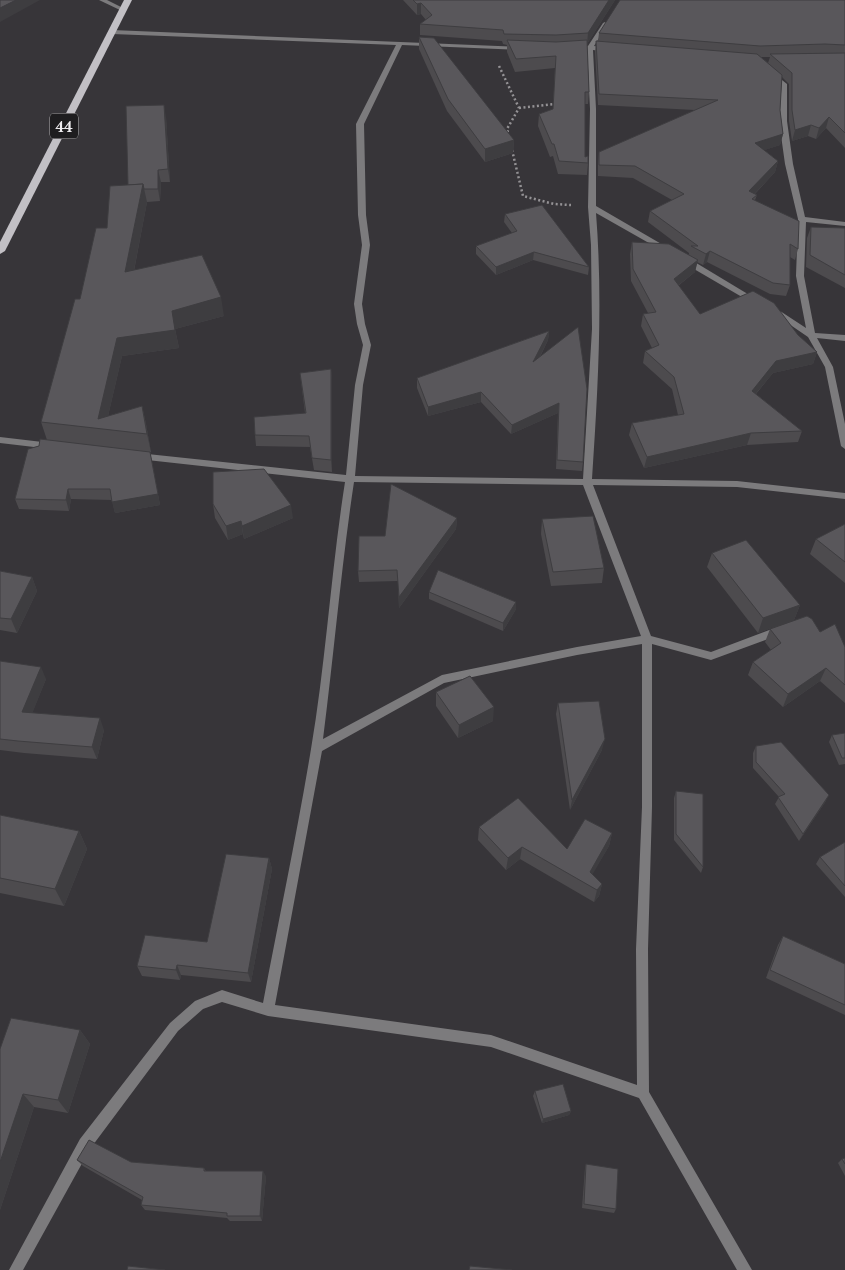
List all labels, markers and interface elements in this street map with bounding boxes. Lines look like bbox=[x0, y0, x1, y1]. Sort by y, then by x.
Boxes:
road number: 44 bbox=[50, 114, 78, 138]

